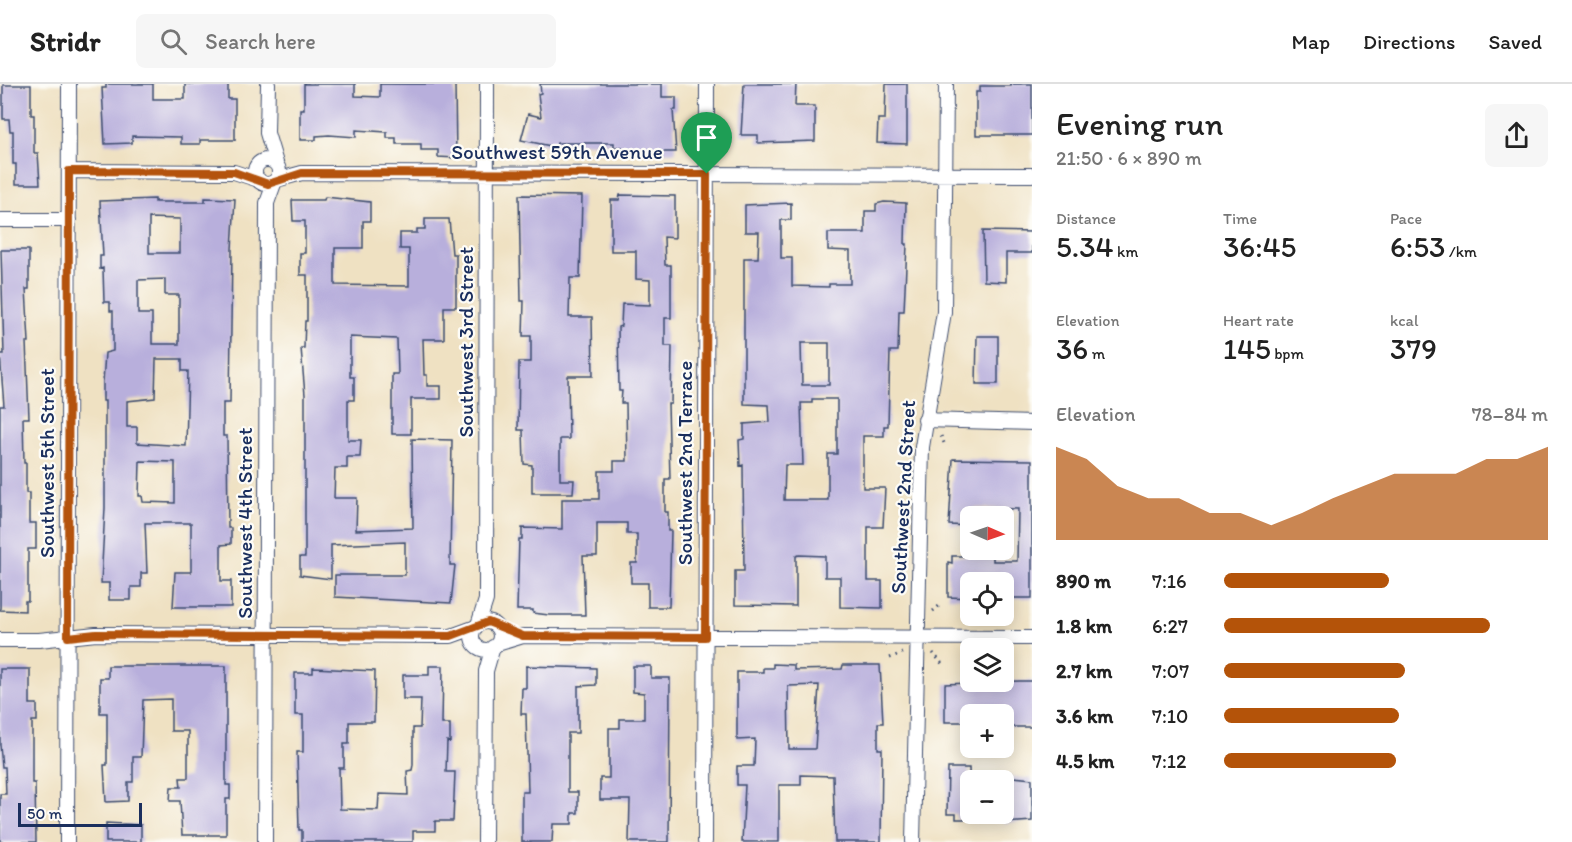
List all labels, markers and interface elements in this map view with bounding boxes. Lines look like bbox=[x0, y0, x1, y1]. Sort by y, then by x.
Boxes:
search box bbox=[136, 14, 556, 68]
text: Stridr bbox=[30, 24, 100, 58]
icon: search bbox=[157, 25, 190, 58]
text: Search here bbox=[205, 28, 316, 55]
text: Map bbox=[1292, 29, 1330, 54]
text: Directions bbox=[1363, 29, 1455, 54]
text: Saved bbox=[1488, 29, 1542, 54]
text: Evening run bbox=[1056, 104, 1223, 143]
button: share bbox=[1485, 104, 1548, 167]
pin bbox=[681, 112, 732, 174]
icon: arrive bbox=[690, 121, 723, 154]
street label: Southwest 59th Avenue bbox=[451, 139, 663, 164]
text: 21:50 · 6 × 890 m bbox=[1056, 146, 1202, 170]
text: Distance bbox=[1056, 209, 1116, 228]
text: Time bbox=[1223, 209, 1257, 228]
text: Pace bbox=[1390, 209, 1422, 228]
text: 5.34 bbox=[1056, 228, 1114, 265]
text: 36:45 bbox=[1223, 228, 1296, 265]
text: 6:53 bbox=[1390, 228, 1445, 265]
text: km bbox=[1114, 242, 1138, 261]
text: /km bbox=[1445, 242, 1477, 261]
street label: Southwest 3rd Street bbox=[453, 246, 478, 437]
text: Elevation bbox=[1056, 311, 1120, 330]
text: Heart rate bbox=[1223, 311, 1294, 330]
text: kcal bbox=[1390, 311, 1418, 330]
text: 36 bbox=[1056, 330, 1088, 367]
text: 145 bbox=[1223, 330, 1271, 367]
text: 379 bbox=[1390, 330, 1437, 367]
text: m bbox=[1088, 344, 1105, 363]
text: bpm bbox=[1271, 344, 1304, 363]
street label: Southwest 2nd Terrace bbox=[672, 361, 697, 565]
street label: Southwest 5th Street bbox=[34, 368, 59, 558]
street label: Southwest 2nd Street bbox=[885, 399, 920, 595]
text: Elevation bbox=[1056, 402, 1135, 426]
text: 78–84 m bbox=[1472, 402, 1548, 426]
street label: Southwest 4th Street bbox=[232, 427, 257, 619]
north arrow bbox=[960, 506, 1014, 560]
map controls bbox=[960, 506, 1014, 824]
text: 890 m bbox=[1056, 569, 1111, 593]
text: 7:16 bbox=[1152, 569, 1187, 593]
button: locate bbox=[960, 572, 1014, 626]
text: 1.8 km bbox=[1056, 614, 1112, 638]
text: 6:27 bbox=[1152, 614, 1188, 638]
button: layers bbox=[960, 638, 1014, 692]
text: 2.7 km bbox=[1056, 659, 1112, 683]
text: 7:07 bbox=[1152, 659, 1189, 683]
button: + bbox=[960, 704, 1014, 758]
text: 3.6 km bbox=[1056, 704, 1113, 728]
text: 7:10 bbox=[1152, 704, 1188, 728]
text: 4.5 km bbox=[1056, 749, 1114, 773]
text: 7:12 bbox=[1152, 749, 1187, 773]
button: − bbox=[960, 770, 1014, 824]
scale bar bbox=[18, 800, 142, 828]
text: 50 m bbox=[27, 804, 62, 823]

